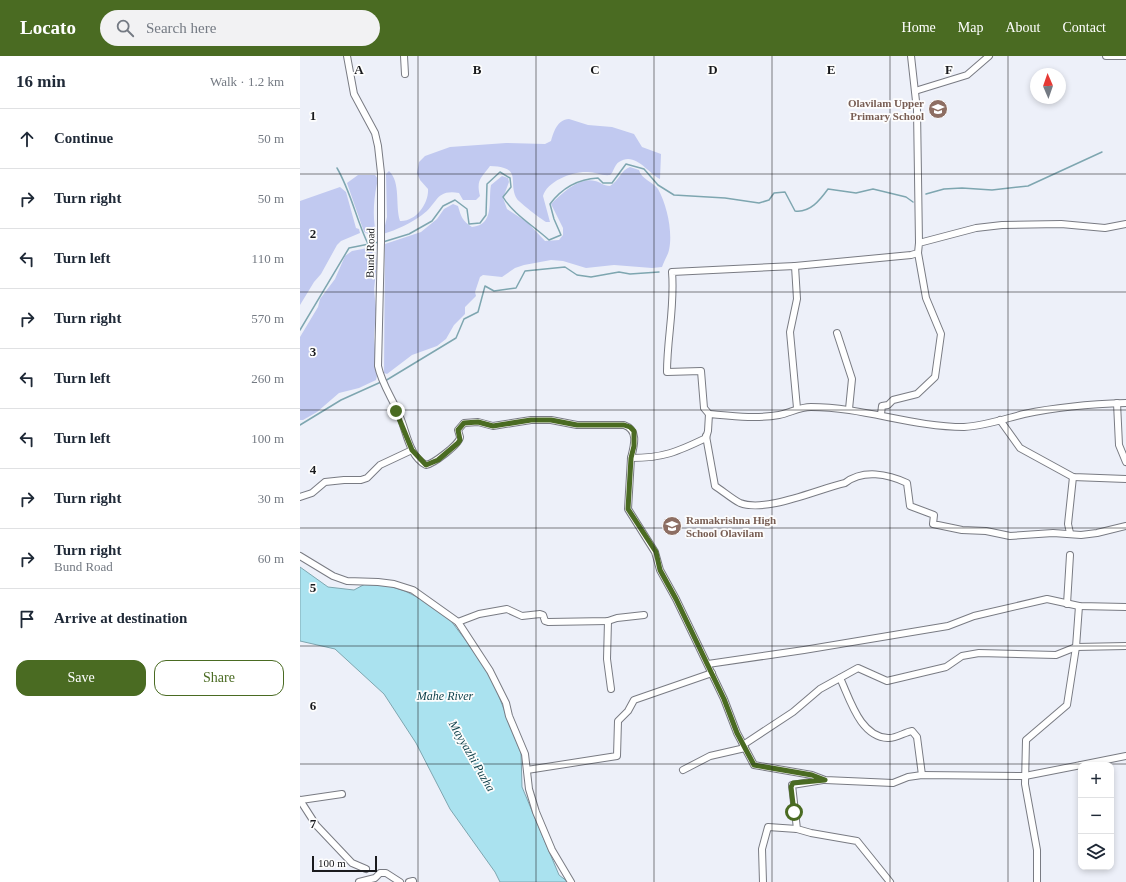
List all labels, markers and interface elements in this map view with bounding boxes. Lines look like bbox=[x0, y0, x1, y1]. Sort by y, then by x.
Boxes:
search box bbox=[100, 10, 380, 46]
text: Locato bbox=[20, 17, 76, 38]
icon: search bbox=[114, 17, 136, 39]
text: Search here bbox=[146, 20, 216, 36]
text: Home bbox=[902, 20, 936, 35]
text: Map bbox=[958, 20, 983, 35]
text: About bbox=[1005, 20, 1040, 35]
text: Contact bbox=[1062, 20, 1106, 35]
text: A bbox=[354, 62, 364, 77]
text: B bbox=[473, 62, 482, 77]
text: C bbox=[590, 62, 600, 77]
text: D bbox=[708, 62, 718, 77]
text: E bbox=[827, 62, 835, 77]
text: F bbox=[945, 62, 953, 77]
north arrow bbox=[1030, 68, 1066, 104]
text: 16 min bbox=[16, 72, 66, 91]
text: Walk · 1.2 km bbox=[210, 74, 284, 89]
place label: Olavilam Upper Primary School bbox=[848, 97, 924, 122]
school or university icon: Olavilam Upper Primary School bbox=[927, 98, 949, 120]
text: 1 bbox=[310, 108, 316, 123]
icon: ahead bbox=[16, 128, 38, 150]
text: Continue bbox=[54, 130, 113, 146]
text: 50 m bbox=[258, 131, 284, 146]
icon: right bbox=[16, 188, 38, 210]
text: Turn right bbox=[54, 190, 121, 206]
text: 50 m bbox=[258, 191, 284, 206]
text: 2 bbox=[310, 226, 316, 241]
street label: Bund Road bbox=[364, 227, 376, 278]
icon: left bbox=[16, 248, 38, 270]
text: Turn left bbox=[54, 250, 111, 266]
text: 110 m bbox=[252, 251, 284, 266]
icon: right bbox=[16, 308, 38, 330]
text: Turn right bbox=[54, 310, 121, 326]
text: 570 m bbox=[251, 311, 284, 326]
text: 3 bbox=[310, 344, 317, 359]
icon: left bbox=[16, 368, 38, 390]
text: Turn left bbox=[54, 370, 111, 386]
text: 260 m bbox=[251, 371, 284, 386]
route end bbox=[387, 402, 405, 420]
icon: left bbox=[16, 428, 38, 450]
text: Turn left bbox=[54, 430, 111, 446]
text: 100 m bbox=[251, 431, 284, 446]
text: 4 bbox=[310, 462, 317, 477]
icon: right bbox=[16, 488, 38, 510]
text: Turn right bbox=[54, 490, 121, 506]
text: 30 m bbox=[258, 491, 284, 506]
place label: Ramakrishna High School Olavilam bbox=[686, 514, 776, 539]
school or university icon: Ramakrishna High School Olavilam bbox=[661, 515, 683, 537]
text: Turn right bbox=[54, 542, 121, 558]
icon: right bbox=[16, 548, 38, 570]
text: 60 m bbox=[258, 551, 284, 566]
text: Bund Road bbox=[54, 559, 113, 574]
text: 5 bbox=[310, 580, 317, 595]
icon: arrive bbox=[16, 608, 38, 630]
text: Arrive at destination bbox=[54, 610, 187, 626]
button: Save bbox=[16, 660, 146, 696]
button: Share bbox=[154, 660, 284, 696]
water label: Mahe River bbox=[416, 689, 473, 703]
text: 6 bbox=[310, 698, 317, 713]
water label: Mayyazhi Puzha bbox=[446, 717, 498, 794]
map controls bbox=[1078, 762, 1114, 870]
button: + bbox=[1078, 762, 1114, 798]
button: − bbox=[1078, 798, 1114, 834]
route start bbox=[785, 803, 803, 821]
text: 7 bbox=[310, 816, 317, 831]
button: layers bbox=[1078, 834, 1114, 870]
scale bar bbox=[312, 854, 377, 873]
text: 100 m bbox=[318, 857, 346, 869]

